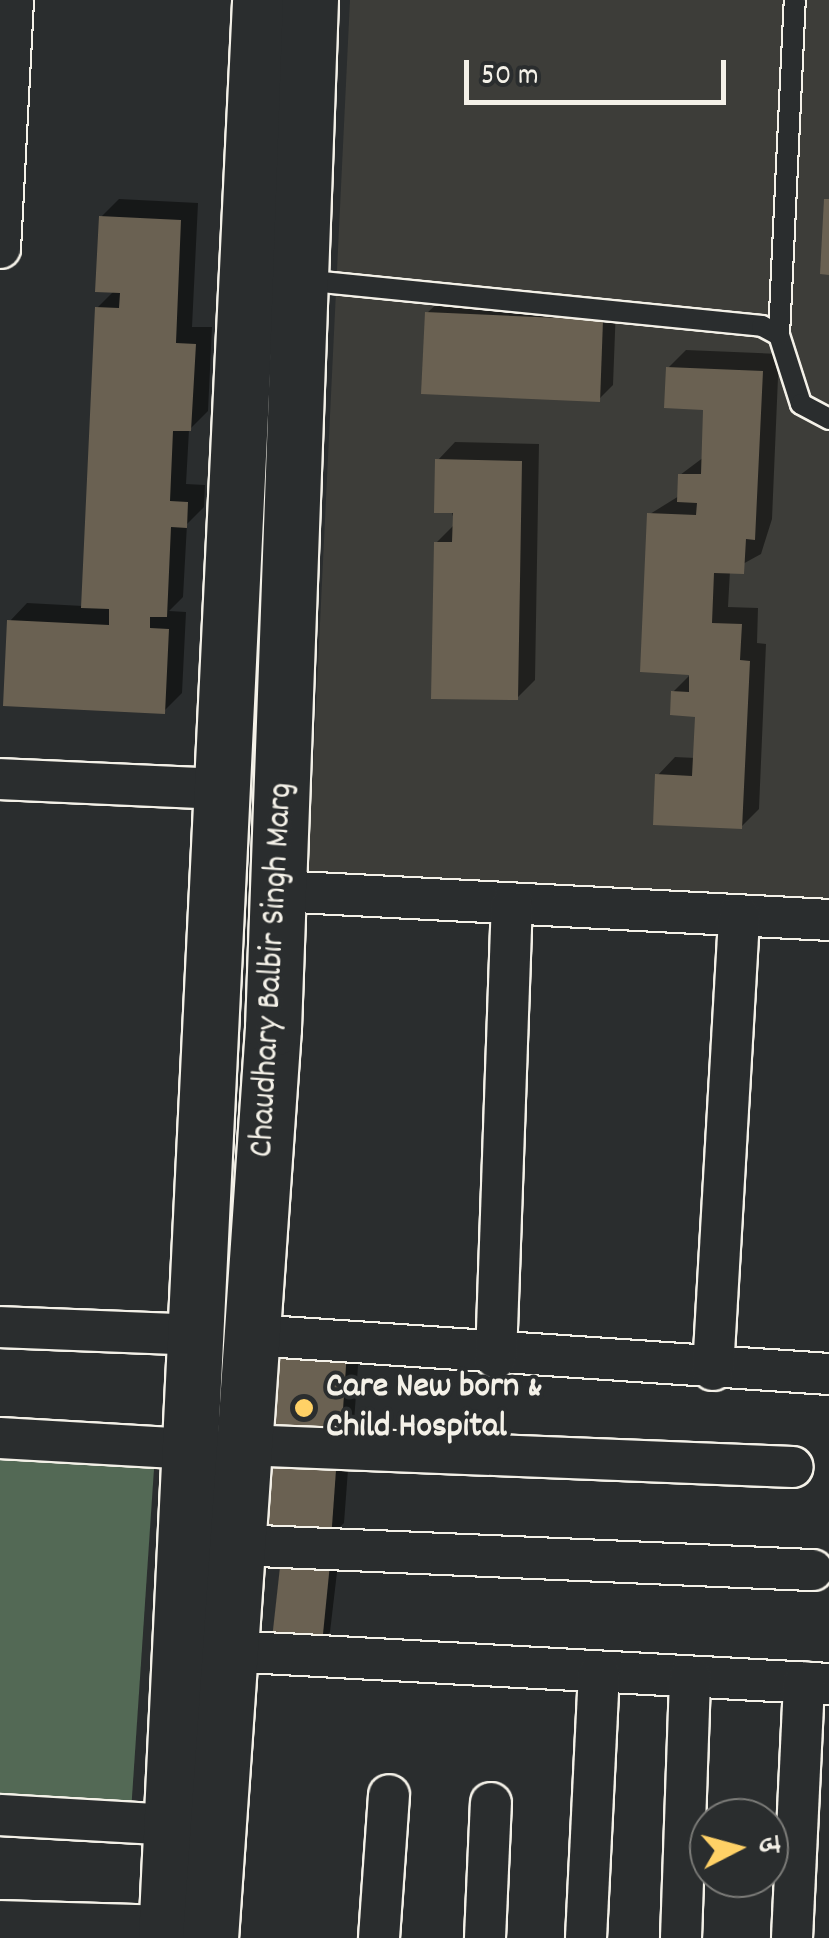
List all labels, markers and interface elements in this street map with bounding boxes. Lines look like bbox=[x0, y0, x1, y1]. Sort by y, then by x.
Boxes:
scale bar bbox=[469, 40, 732, 102]
text: 50 m bbox=[481, 56, 539, 99]
street label: Chaudhary Balbir Singh Marg bbox=[242, 781, 304, 1159]
place label: Care New born & Child Hospital bbox=[326, 1367, 543, 1449]
marker: Care New born & Child Hospital bbox=[291, 1395, 317, 1421]
north arrow bbox=[689, 1798, 789, 1898]
text: उ bbox=[746, 1835, 788, 1855]

